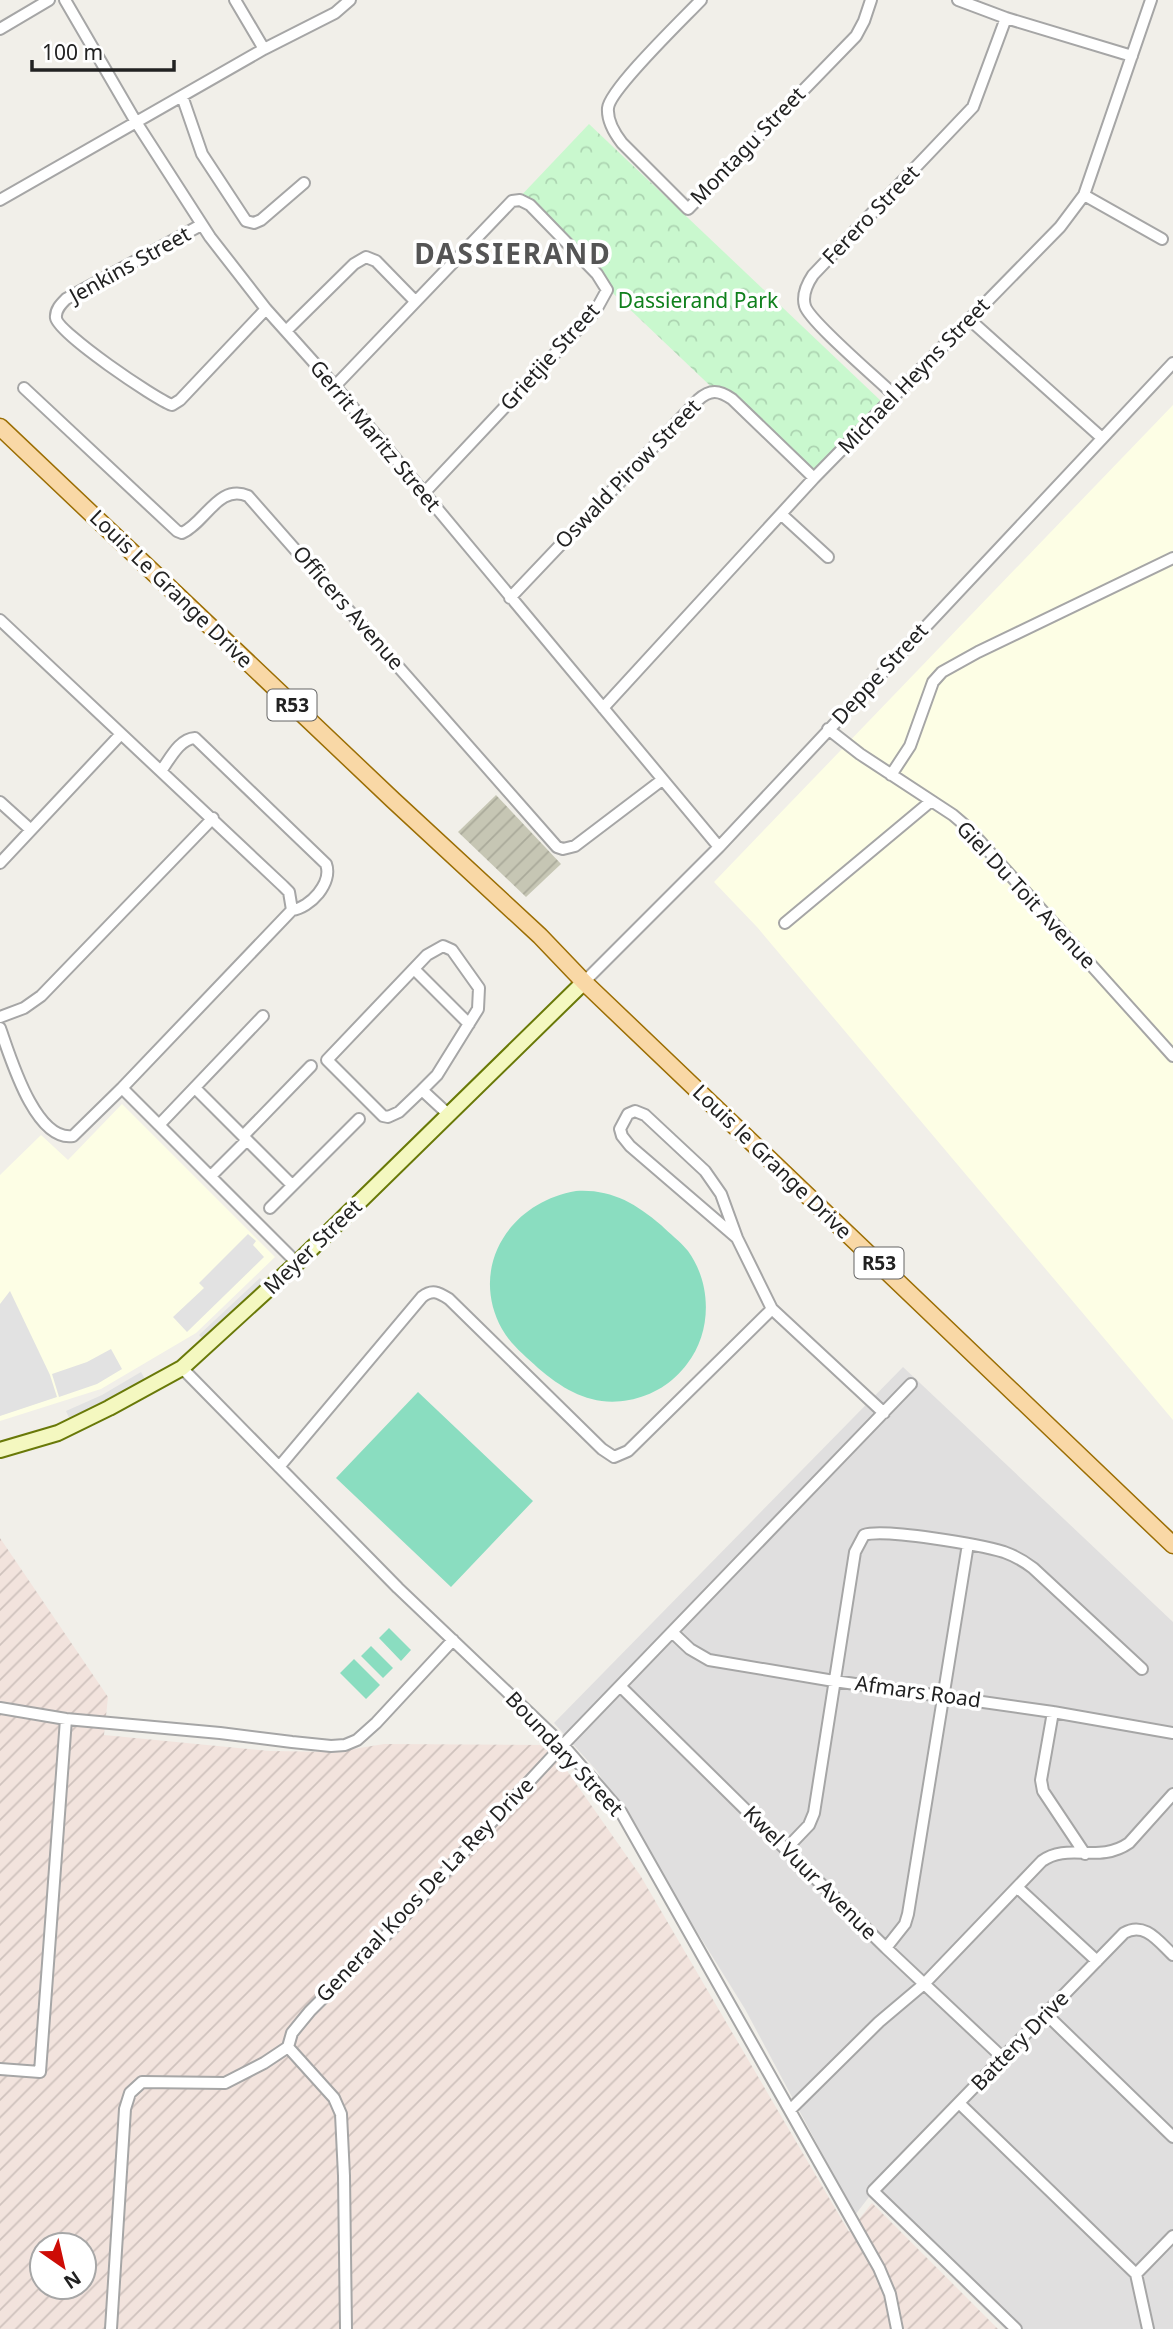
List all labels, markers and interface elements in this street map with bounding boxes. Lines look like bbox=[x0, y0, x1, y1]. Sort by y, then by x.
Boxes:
scale bar bbox=[32, 28, 173, 72]
text: 100 m bbox=[42, 38, 103, 66]
street label: Montagu Street bbox=[684, 80, 811, 210]
street label: Ferero Street bbox=[816, 158, 925, 270]
street label: Jenkins Street bbox=[62, 219, 195, 310]
district label: DASSIERAND bbox=[414, 234, 612, 272]
park label: Dassierand Park bbox=[618, 286, 779, 314]
street label: Michael Heyns Street bbox=[831, 291, 995, 459]
street label: Grietjie Street bbox=[493, 296, 605, 416]
street label: Gerrit Maritz Street bbox=[304, 354, 448, 517]
street label: Oswald Pirow Street bbox=[549, 392, 706, 554]
street label: Louis Le Grange Drive bbox=[84, 503, 259, 674]
street label: Officers Avenue bbox=[287, 539, 411, 675]
street label: Deppe Street bbox=[825, 616, 934, 730]
road number: R53 bbox=[268, 690, 316, 720]
street label: Giel Du Toit Avenue bbox=[951, 814, 1103, 974]
street label: Louis le Grange Drive bbox=[687, 1078, 858, 1245]
street label: Meyer Street bbox=[257, 1192, 368, 1300]
road number: R53 bbox=[854, 1247, 903, 1278]
street label: Afmars Road bbox=[853, 1668, 983, 1714]
street label: Boundary Street bbox=[500, 1685, 630, 1822]
street label: Generaal Koos De La Rey Drive bbox=[309, 1771, 539, 2008]
street label: Kwel Vuur Avenue bbox=[738, 1799, 884, 1945]
street label: Battery Drive bbox=[964, 1984, 1074, 2097]
north arrow bbox=[28, 2231, 98, 2301]
text: N bbox=[59, 2265, 86, 2295]

